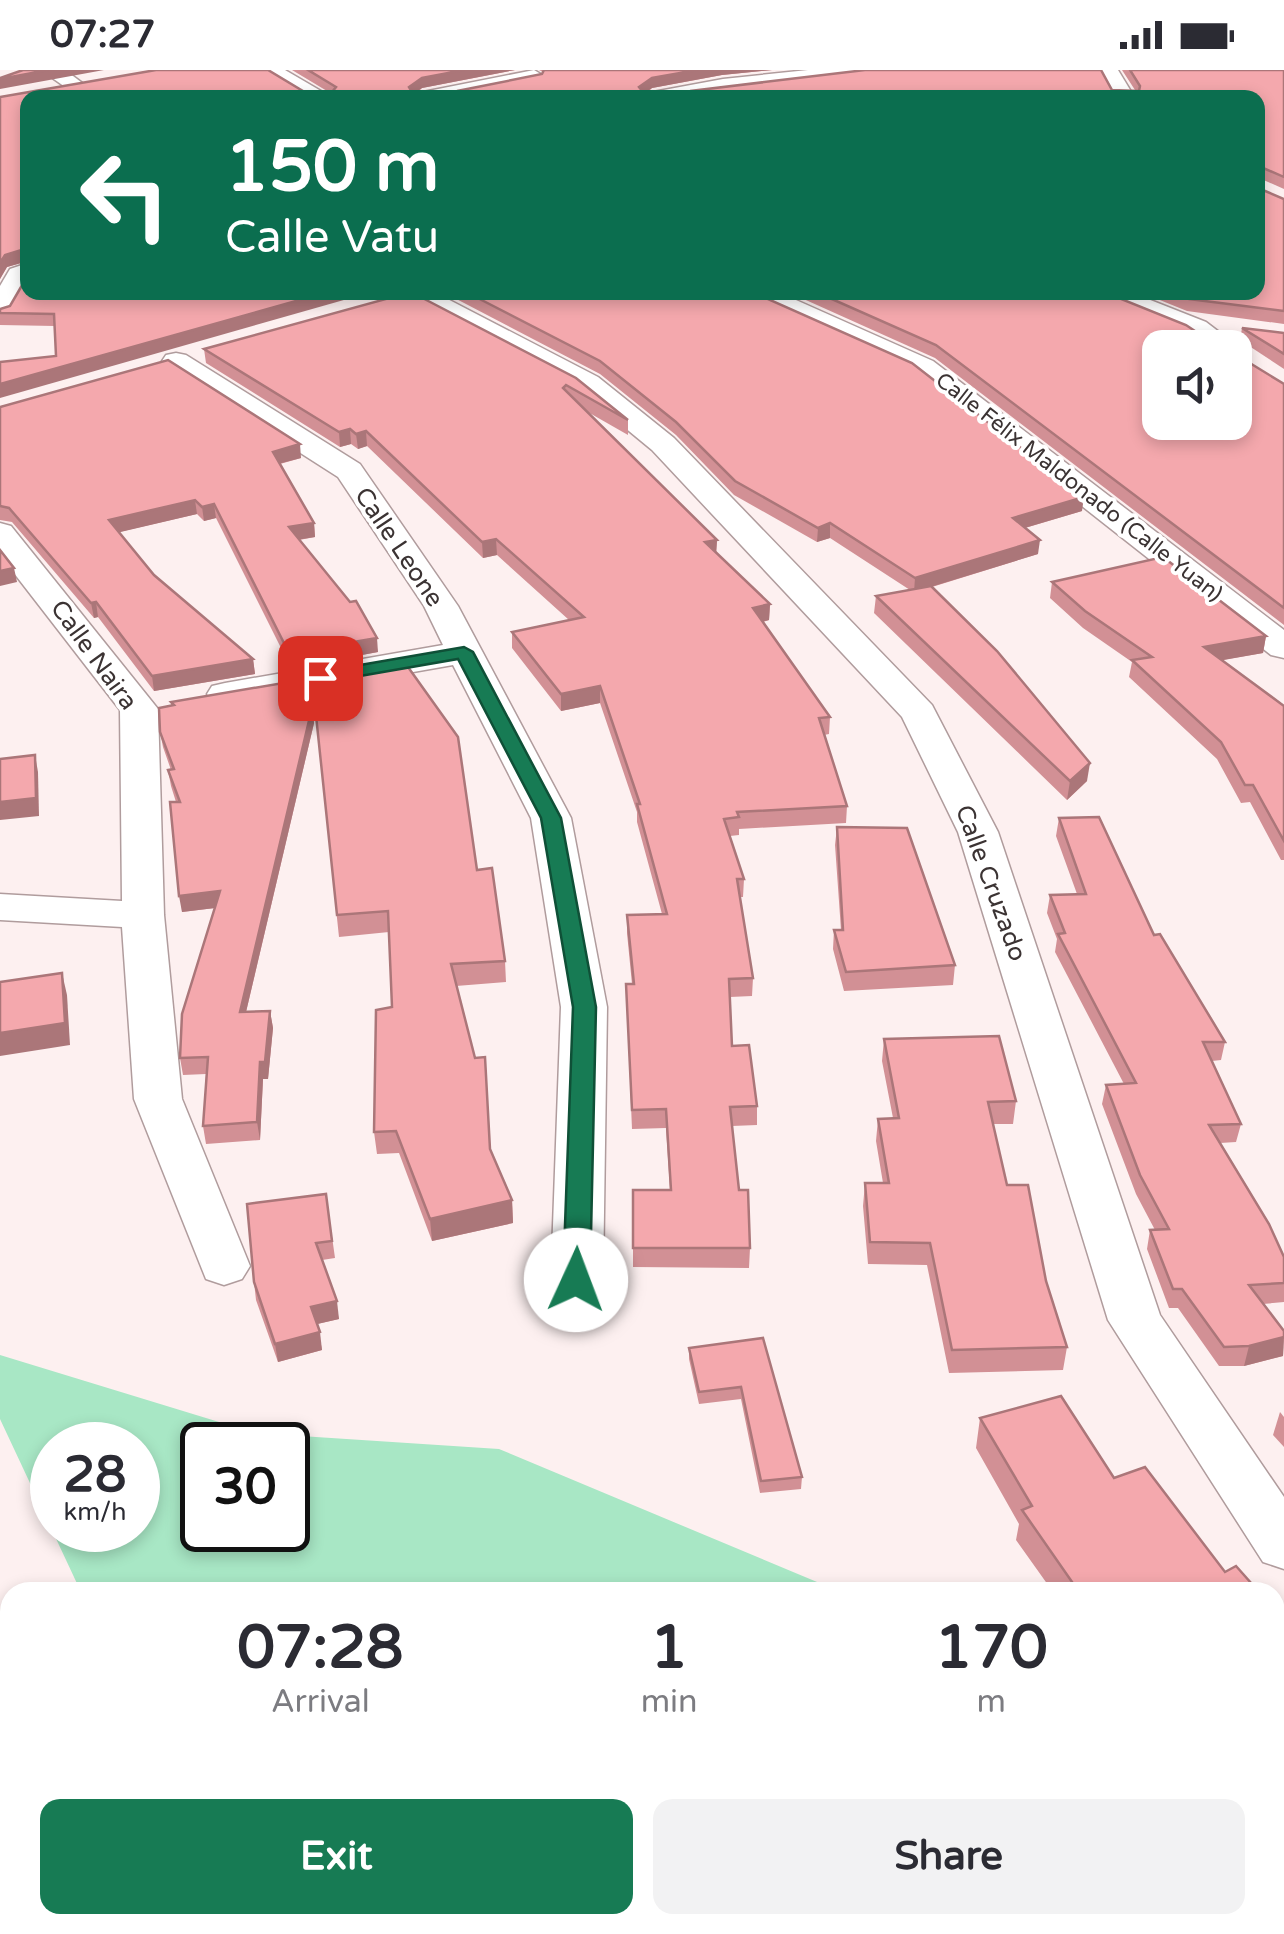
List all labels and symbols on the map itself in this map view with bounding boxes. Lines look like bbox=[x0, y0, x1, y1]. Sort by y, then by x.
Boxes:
street label: Calle Félix Maldonado (Calle Yuan) bbox=[930, 367, 1228, 607]
street label: Calle Leone bbox=[348, 482, 450, 612]
street label: Calle Naira bbox=[44, 594, 144, 716]
pin bbox=[278, 636, 363, 721]
street label: Calle Cruzado bbox=[949, 801, 1033, 965]
position arrow bbox=[524, 1228, 628, 1332]
speed limit sign: 30 bbox=[180, 1422, 310, 1552]

